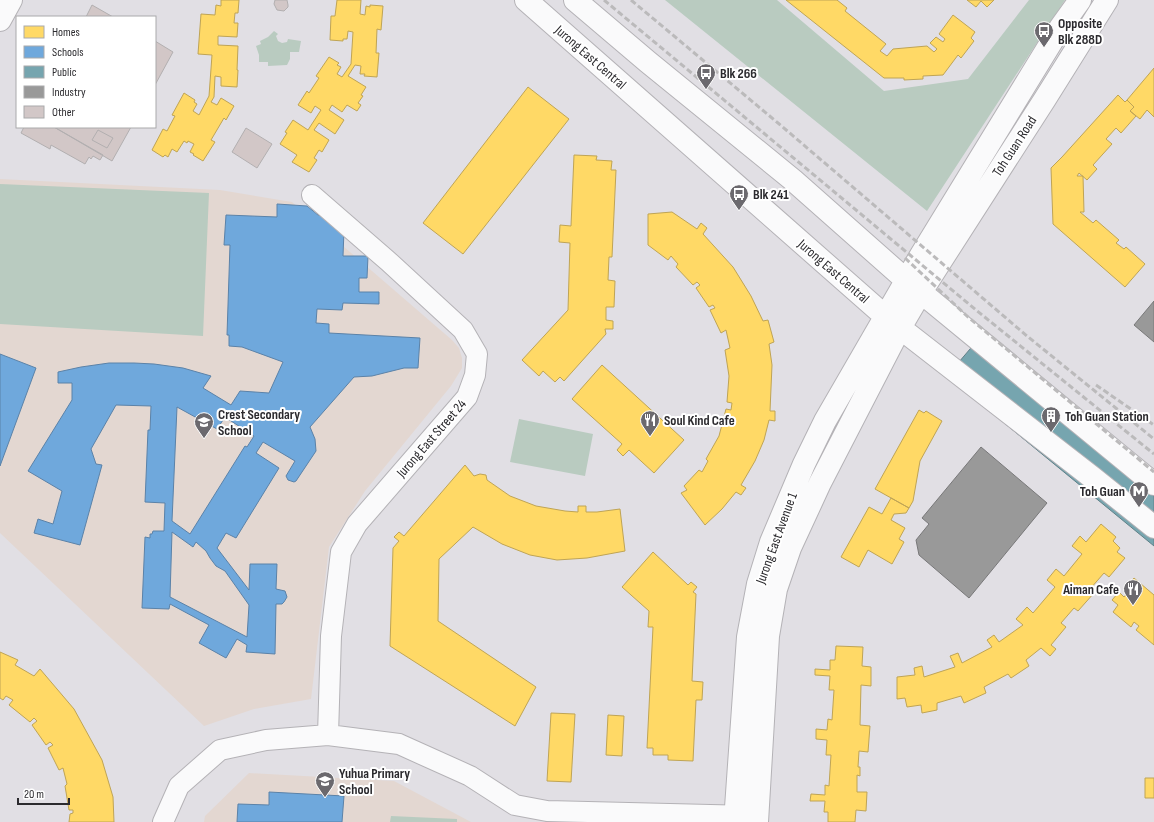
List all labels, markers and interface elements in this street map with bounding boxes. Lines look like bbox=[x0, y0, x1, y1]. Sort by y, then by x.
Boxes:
place label: Opposite Blk 288D bbox=[1058, 15, 1102, 48]
legend bbox=[16, 16, 156, 128]
bus stop icon: Opposite Blk 288D bbox=[1033, 20, 1055, 48]
street label: Jurong East Central bbox=[551, 21, 630, 93]
text: Homes bbox=[52, 25, 80, 40]
text: Schools bbox=[52, 45, 84, 60]
bus stop icon: Blk 266 bbox=[695, 62, 717, 90]
text: Public bbox=[52, 65, 77, 80]
place label: Blk 266 bbox=[720, 65, 757, 82]
text: Industry bbox=[52, 85, 86, 100]
text: Other bbox=[52, 105, 76, 120]
street label: Toh Guan Road bbox=[989, 113, 1040, 180]
bus stop icon: Blk 241 bbox=[728, 183, 750, 211]
place label: Blk 241 bbox=[753, 186, 789, 203]
street label: Jurong East Central bbox=[794, 235, 873, 307]
street label: Jurong East Street 24 bbox=[392, 396, 470, 482]
building icon: Toh Guan Station bbox=[1040, 405, 1062, 433]
place label: Crest Secondary School bbox=[218, 406, 300, 439]
place label: Toh Guan Station bbox=[1065, 408, 1149, 425]
restaurant icon: Soul Kind Cafe bbox=[639, 409, 661, 437]
school or university icon: Crest Secondary School bbox=[193, 411, 215, 439]
place label: Soul Kind Cafe bbox=[664, 412, 735, 429]
metro station icon: Toh Guan bbox=[1128, 480, 1150, 508]
place label: Toh Guan bbox=[1080, 483, 1125, 500]
street label: Jurong East Avenue 1 bbox=[752, 490, 801, 587]
restaurant icon: Aiman Cafe bbox=[1122, 578, 1144, 606]
place label: Aiman Cafe bbox=[1062, 581, 1119, 598]
place label: Yuhua Primary School bbox=[339, 765, 410, 798]
school or university icon: Yuhua Primary School bbox=[314, 770, 336, 798]
scale bar bbox=[18, 780, 69, 806]
text: 20 m bbox=[24, 787, 44, 802]

